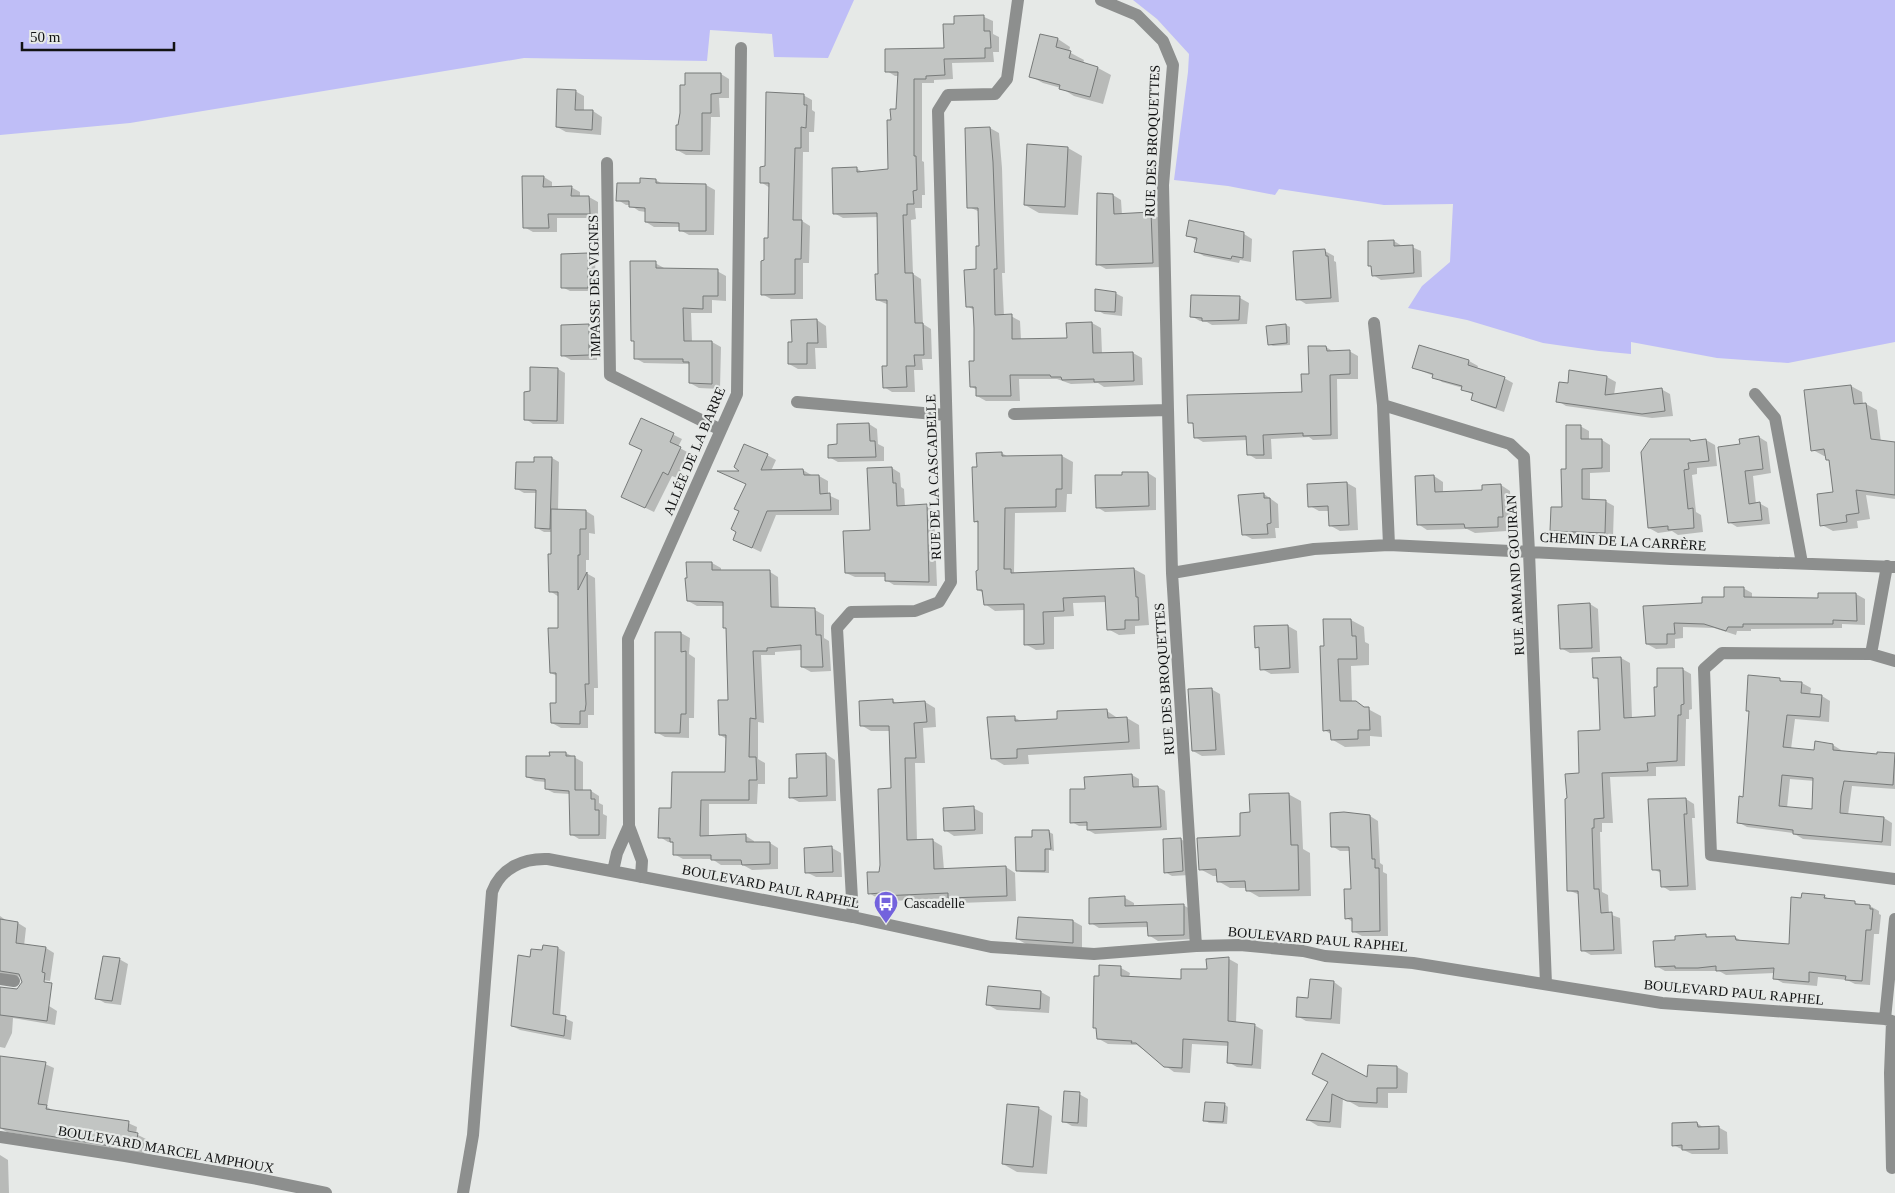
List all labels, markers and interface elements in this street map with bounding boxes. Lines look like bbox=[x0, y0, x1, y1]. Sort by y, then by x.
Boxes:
scale bar bbox=[22, 20, 175, 52]
text: 50 m bbox=[30, 29, 61, 45]
street label: RUE DES BROQUETTES bbox=[1142, 65, 1163, 217]
street label: IMPASSE DES VIGNES bbox=[586, 215, 603, 357]
street label: ALLÉE DE LA BARRE bbox=[660, 384, 728, 518]
street label: RUE DE LA CASCADELLE bbox=[923, 394, 944, 560]
street label: RUE ARMAND GOUIRAN bbox=[1504, 494, 1527, 656]
street label: CHEMIN DE LA CARRÈRE bbox=[1539, 529, 1707, 553]
street label: RUE DES BROQUETTES bbox=[1152, 602, 1177, 756]
street label: BOULEVARD PAUL RAPHEL bbox=[681, 862, 861, 911]
bus stop icon: Cascadelle bbox=[873, 890, 899, 924]
place label: Cascadelle bbox=[904, 896, 965, 911]
street label: BOULEVARD PAUL RAPHEL bbox=[1227, 924, 1409, 955]
street label: BOULEVARD PAUL RAPHEL bbox=[1643, 977, 1825, 1008]
street label: BOULEVARD MARCEL AMPHOUX bbox=[57, 1123, 275, 1176]

